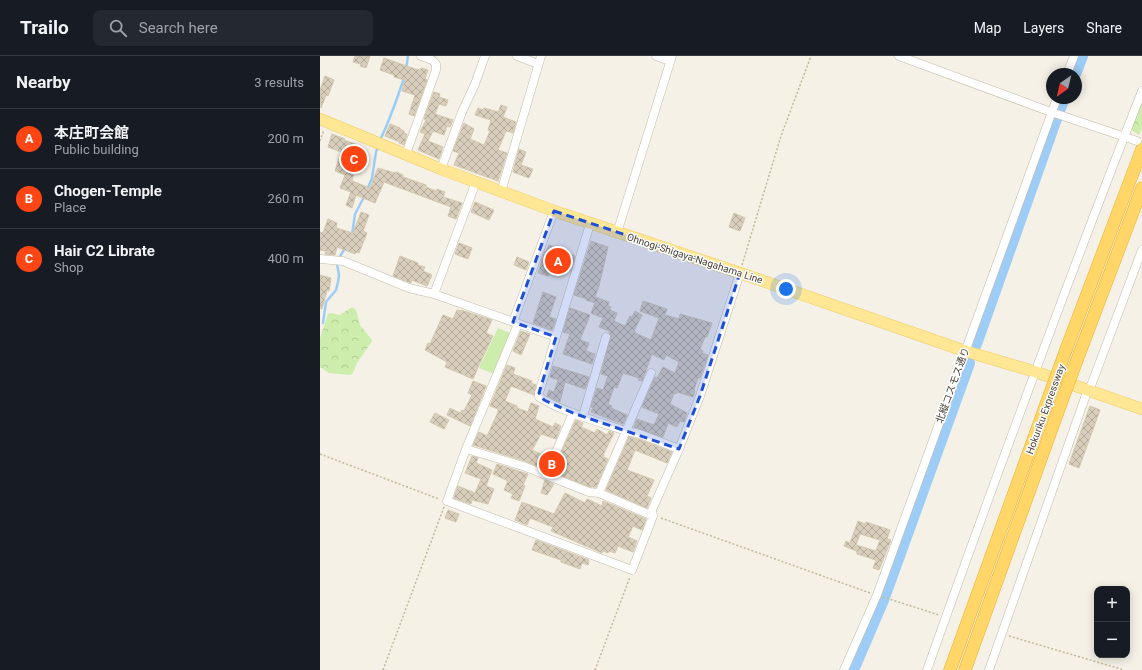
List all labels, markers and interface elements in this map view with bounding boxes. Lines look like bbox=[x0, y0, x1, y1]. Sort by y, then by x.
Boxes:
search box bbox=[93, 10, 373, 46]
text: Trailo bbox=[20, 16, 69, 39]
icon: search bbox=[107, 17, 129, 39]
text: Search here bbox=[139, 19, 218, 37]
text: Map bbox=[974, 20, 1001, 36]
text: Layers bbox=[1023, 20, 1064, 36]
text: Share bbox=[1086, 20, 1122, 36]
north arrow bbox=[1046, 68, 1082, 104]
text: Nearby bbox=[16, 72, 71, 92]
text: 3 results bbox=[254, 75, 304, 90]
text: 本庄町会館 bbox=[54, 124, 129, 142]
text: A bbox=[25, 131, 33, 146]
text: 200 m bbox=[267, 131, 304, 146]
text: Public building bbox=[54, 142, 139, 157]
pin: C bbox=[341, 144, 367, 174]
text: Chogen-Temple bbox=[54, 182, 162, 200]
text: B bbox=[25, 191, 33, 206]
text: 260 m bbox=[267, 191, 304, 206]
text: Place bbox=[54, 200, 86, 215]
street label: Ohnogi-Shigaya-Nagahama Line bbox=[626, 231, 764, 286]
text: Hair C2 Librate bbox=[54, 242, 155, 260]
pin: A bbox=[545, 246, 571, 276]
text: C bbox=[25, 251, 33, 266]
text: 400 m bbox=[267, 251, 304, 266]
text: Shop bbox=[54, 260, 84, 275]
your location bbox=[776, 279, 796, 299]
street label: 北縦コスモス通り bbox=[934, 346, 971, 425]
street label: Hokuriku Expressway bbox=[1024, 362, 1067, 456]
pin: B bbox=[539, 449, 565, 479]
map controls bbox=[1094, 586, 1130, 658]
button: + bbox=[1094, 586, 1130, 622]
button: − bbox=[1094, 622, 1130, 658]

